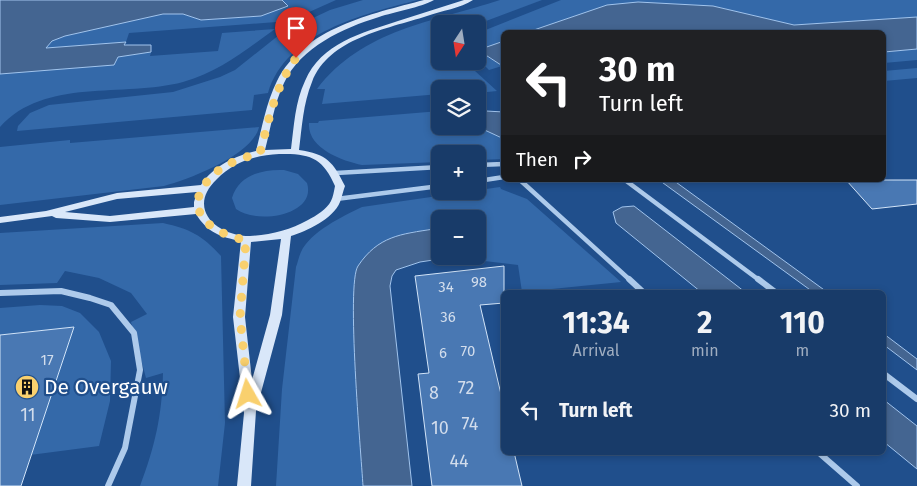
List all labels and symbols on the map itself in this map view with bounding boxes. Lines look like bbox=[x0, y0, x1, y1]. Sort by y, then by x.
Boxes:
pin bbox=[275, 7, 317, 58]
north arrow bbox=[431, 15, 486, 70]
house number: 98 bbox=[471, 273, 487, 291]
house number: 34 bbox=[438, 278, 454, 296]
house number: 36 bbox=[440, 308, 456, 326]
house number: 70 bbox=[461, 342, 475, 360]
house number: 6 bbox=[439, 344, 447, 362]
house number: 17 bbox=[40, 351, 54, 369]
position arrow bbox=[221, 367, 273, 419]
building icon: De Overgauw bbox=[14, 374, 40, 400]
place label: De Overgauw bbox=[44, 374, 168, 400]
house number: 72 bbox=[458, 377, 474, 399]
house number: 8 bbox=[429, 382, 439, 404]
house number: 11 bbox=[20, 404, 36, 426]
house number: 74 bbox=[462, 413, 479, 435]
house number: 10 bbox=[431, 417, 449, 439]
house number: 44 bbox=[449, 450, 469, 472]

